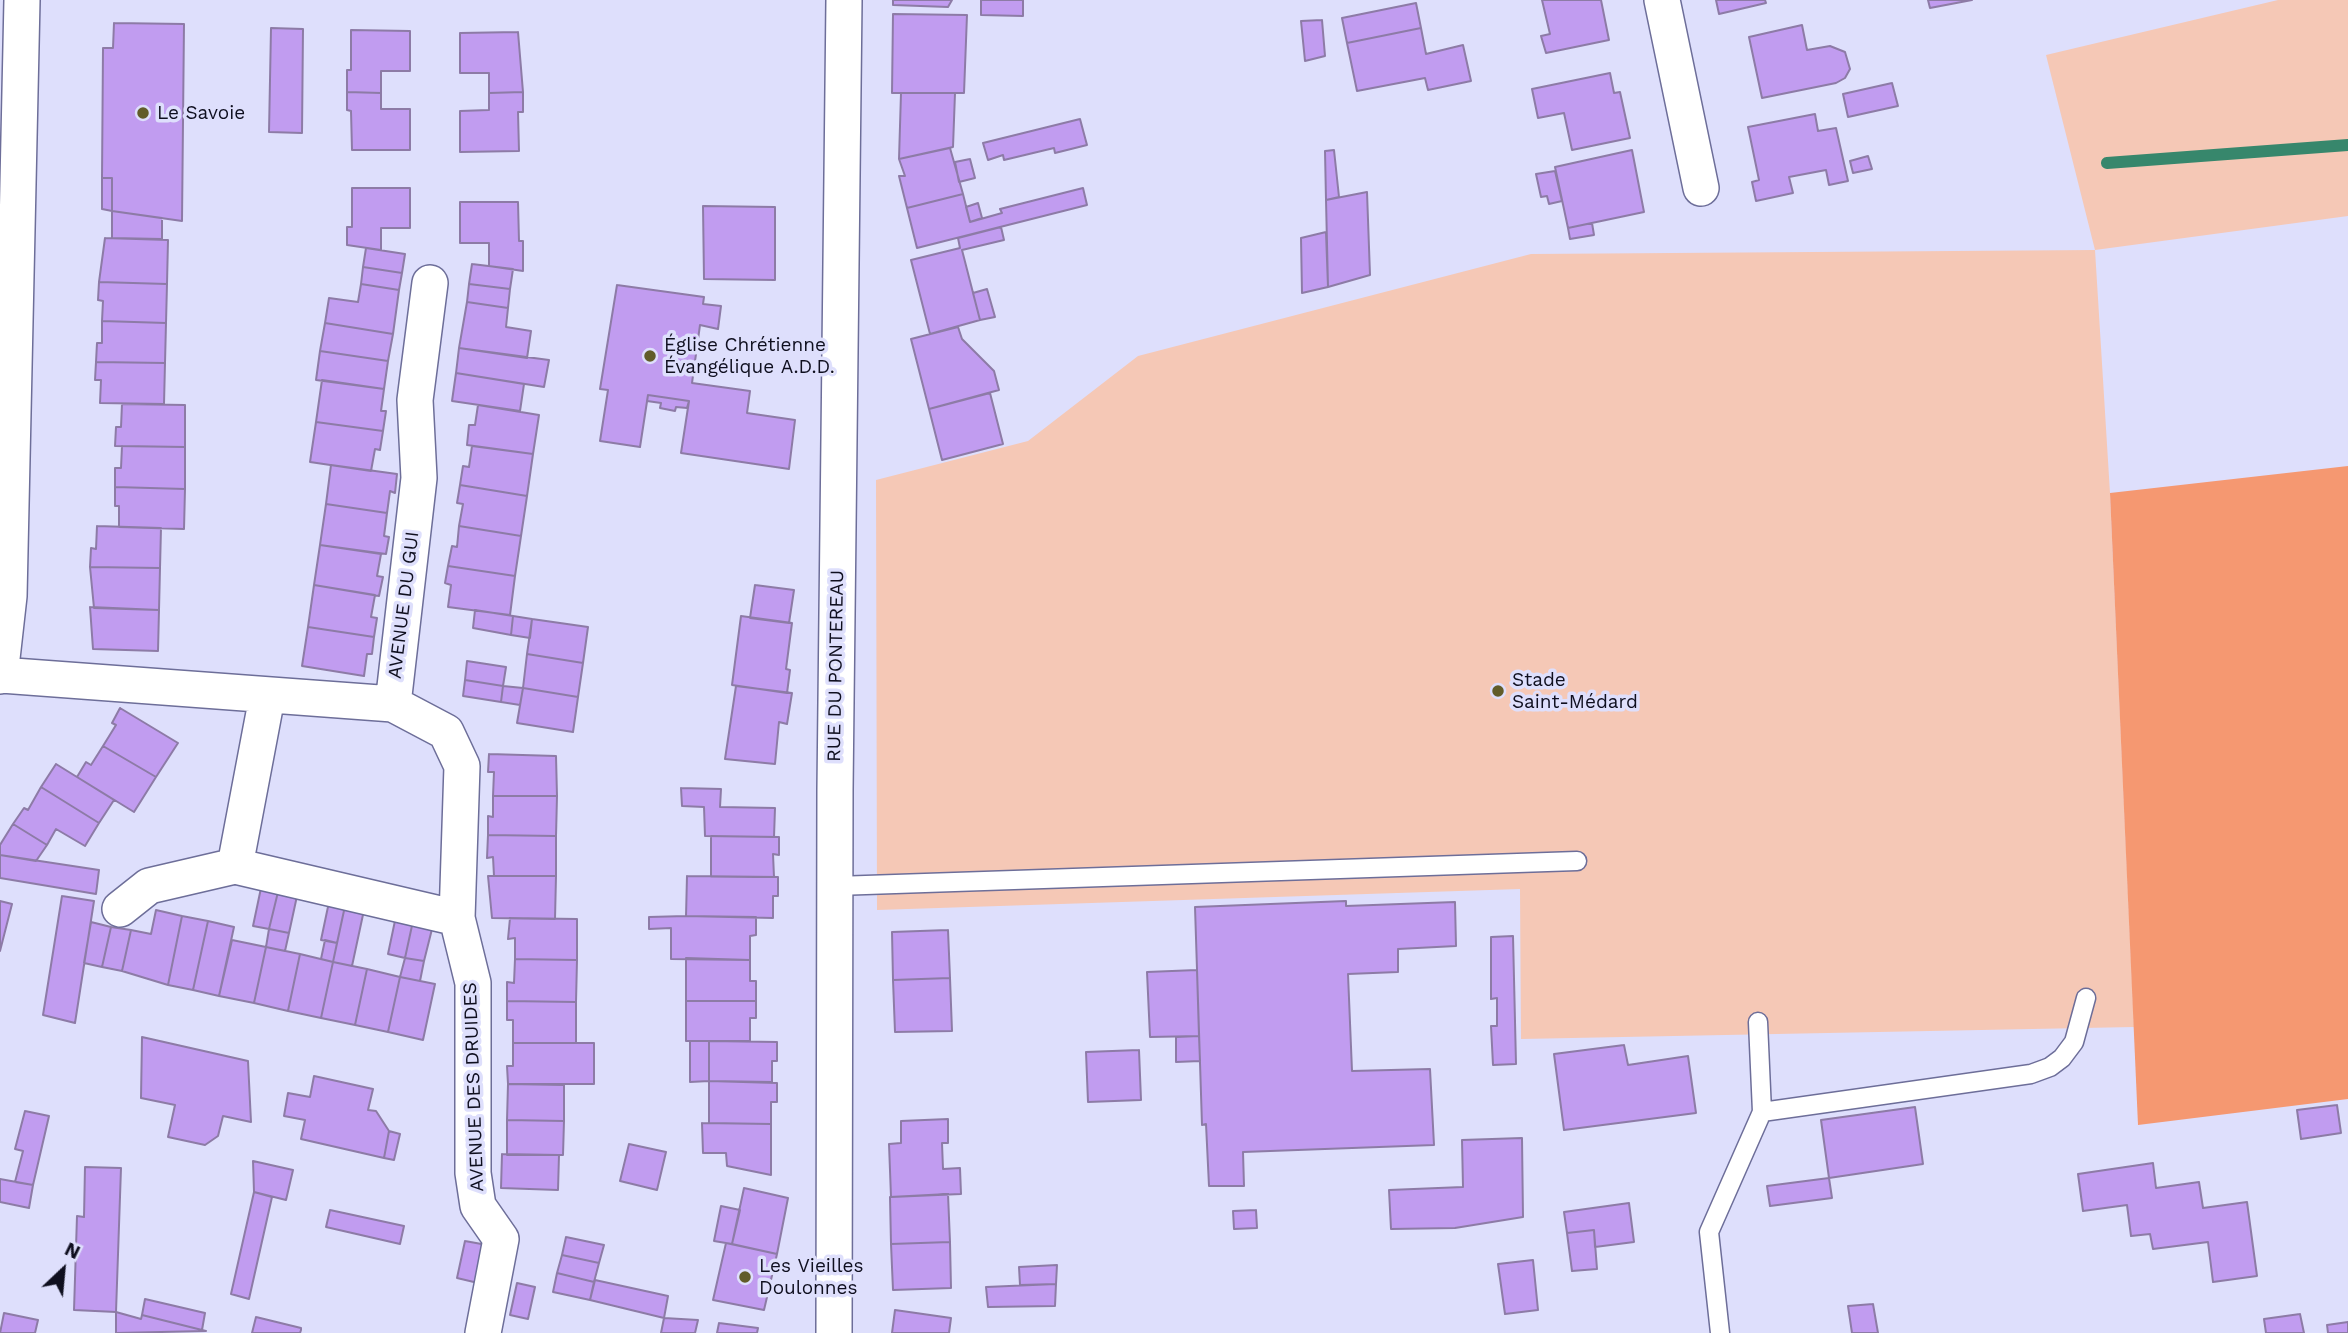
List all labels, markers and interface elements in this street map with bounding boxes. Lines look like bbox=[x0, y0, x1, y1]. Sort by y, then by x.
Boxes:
place label: Le Savoie bbox=[157, 102, 245, 124]
marker: Le Savoie bbox=[135, 105, 151, 121]
place label: Église Chrétienne Évangélique A.D.D. bbox=[664, 334, 835, 378]
marker: Église Chrétienne Évangélique A.D.D. bbox=[642, 348, 658, 364]
street label: AVENUE DU GUI bbox=[384, 530, 424, 680]
street label: RUE DU PONTEREAU bbox=[823, 570, 849, 762]
place label: Stade Saint-Médard bbox=[1512, 669, 1638, 713]
marker: Stade Saint-Médard bbox=[1490, 683, 1506, 699]
street label: AVENUE DES DRUIDES bbox=[459, 982, 489, 1192]
north arrow bbox=[28, 1235, 98, 1305]
text: N bbox=[61, 1237, 84, 1264]
place label: Les Vieilles Doulonnes bbox=[759, 1255, 864, 1299]
marker: Les Vieilles Doulonnes bbox=[737, 1269, 753, 1285]

